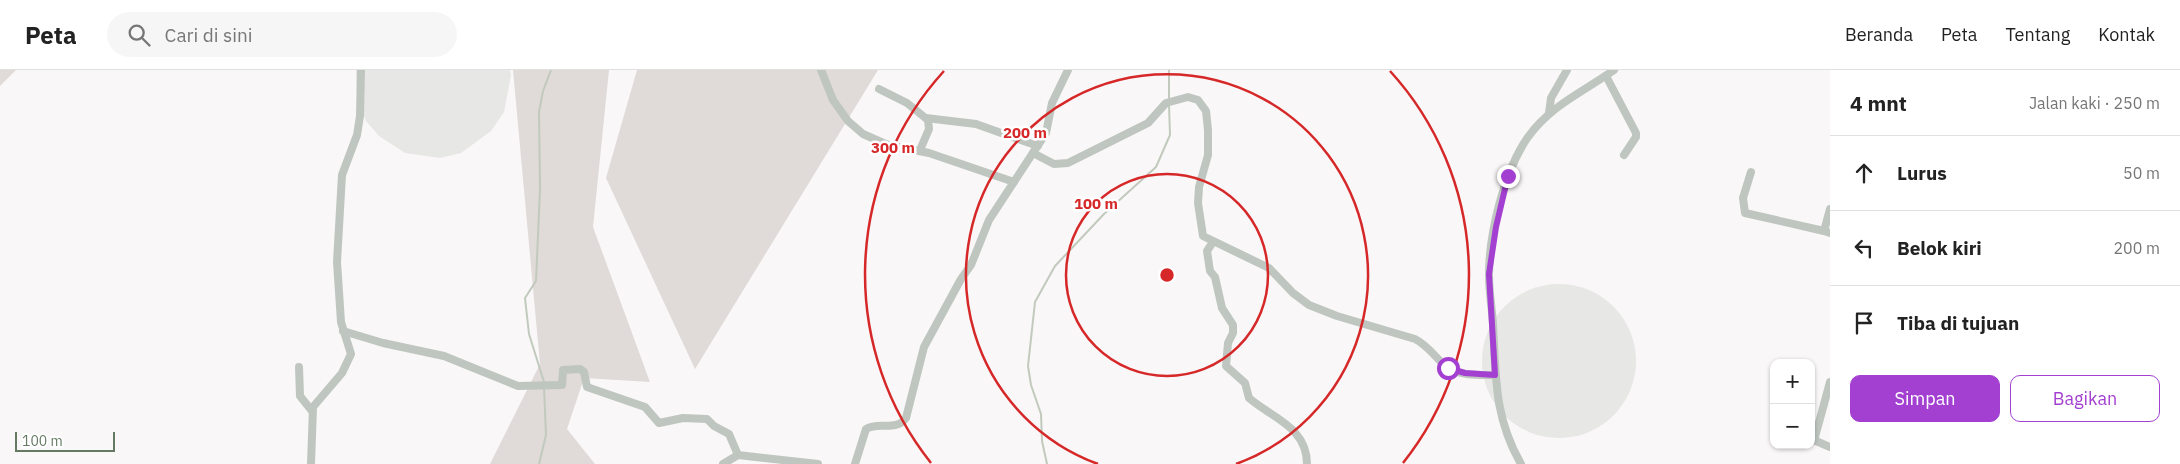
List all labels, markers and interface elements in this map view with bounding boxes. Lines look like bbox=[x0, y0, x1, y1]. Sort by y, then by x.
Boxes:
search box bbox=[107, 12, 457, 57]
text: Peta bbox=[25, 19, 77, 51]
icon: search bbox=[125, 21, 153, 49]
text: Cari di sini bbox=[165, 23, 253, 47]
text: Beranda bbox=[1845, 23, 1913, 46]
text: Peta bbox=[1941, 23, 1977, 46]
text: Tentang bbox=[2005, 23, 2070, 46]
text: Kontak bbox=[2098, 23, 2155, 46]
text: 4 mnt bbox=[1850, 89, 1907, 117]
text: Jalan kaki · 250 m bbox=[2029, 93, 2160, 113]
text: 200 m bbox=[1003, 123, 1047, 142]
text: 300 m bbox=[871, 138, 915, 157]
icon: ahead bbox=[1850, 159, 1878, 187]
text: Lurus bbox=[1897, 161, 1947, 185]
text: 50 m bbox=[2123, 163, 2160, 183]
route end bbox=[1497, 165, 1520, 188]
text: 100 m bbox=[1074, 194, 1118, 213]
icon: left bbox=[1850, 234, 1878, 262]
text: Belok kiri bbox=[1897, 236, 1982, 260]
text: 200 m bbox=[2113, 238, 2160, 258]
centre of rings bbox=[1158, 266, 1176, 284]
icon: arrive bbox=[1850, 309, 1878, 337]
text: Tiba di tujuan bbox=[1897, 311, 2019, 335]
route start bbox=[1437, 357, 1460, 380]
map controls bbox=[1770, 359, 1815, 449]
button: + bbox=[1770, 359, 1815, 404]
button: Simpan bbox=[1850, 375, 2000, 422]
button: Bagikan bbox=[2010, 375, 2160, 422]
button: − bbox=[1770, 404, 1815, 449]
scale bar bbox=[15, 429, 115, 452]
text: 100 m bbox=[22, 432, 63, 450]

